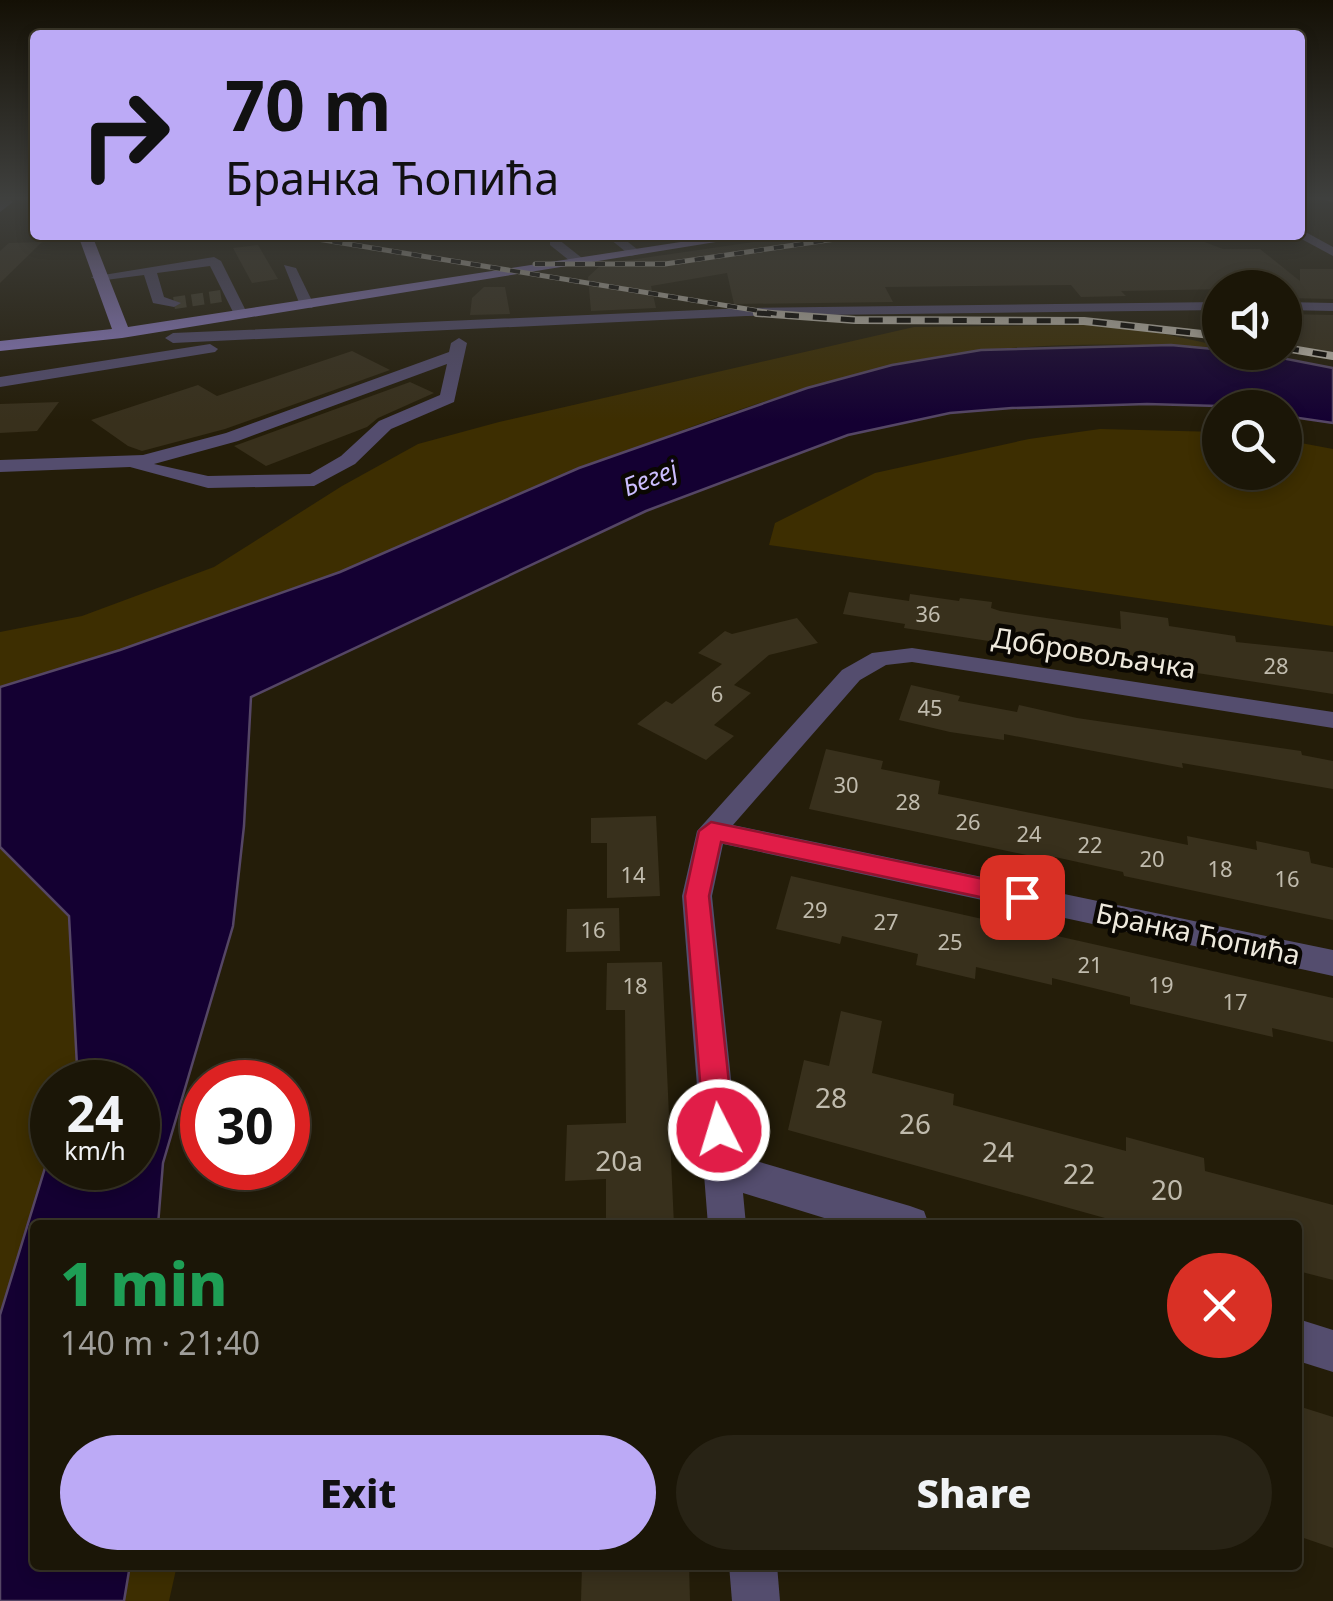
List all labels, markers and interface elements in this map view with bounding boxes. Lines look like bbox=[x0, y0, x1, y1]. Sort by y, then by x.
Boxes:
text: 70 m bbox=[225, 56, 392, 152]
icon: right bbox=[60, 70, 190, 200]
text: Бранка Ћопића bbox=[225, 147, 559, 208]
map controls bbox=[1202, 270, 1302, 490]
button: sound bbox=[1202, 270, 1302, 370]
button: search bbox=[1202, 390, 1302, 490]
water label: Бегеј bbox=[618, 451, 683, 503]
house number: 36 bbox=[915, 598, 941, 628]
street label: Добровољачка bbox=[990, 617, 1199, 687]
house number: 28 bbox=[1263, 650, 1289, 680]
house number: 6 bbox=[711, 678, 723, 708]
house number: 45 bbox=[917, 692, 943, 722]
house number: 30 bbox=[833, 769, 859, 799]
house number: 28 bbox=[895, 786, 921, 816]
house number: 26 bbox=[955, 806, 981, 836]
house number: 24 bbox=[1016, 818, 1042, 848]
house number: 22 bbox=[1077, 829, 1103, 859]
house number: 20 bbox=[1139, 843, 1165, 873]
house number: 18 bbox=[1207, 853, 1233, 883]
pin bbox=[980, 855, 1065, 940]
house number: 14 bbox=[620, 859, 646, 889]
house number: 16 bbox=[1274, 863, 1300, 893]
icon: arrive bbox=[995, 870, 1050, 925]
street label: Бранка Ћопића bbox=[1093, 893, 1304, 973]
house number: 29 bbox=[802, 894, 828, 924]
house number: 27 bbox=[873, 906, 899, 936]
house number: 16 bbox=[580, 914, 606, 944]
house number: 25 bbox=[937, 926, 963, 956]
house number: 21 bbox=[1077, 949, 1103, 979]
house number: 19 bbox=[1148, 969, 1174, 999]
house number: 18 bbox=[622, 970, 648, 1000]
house number: 17 bbox=[1222, 986, 1248, 1016]
speed limit sign: 30 bbox=[180, 1060, 310, 1190]
position arrow bbox=[667, 1078, 771, 1182]
house number: 28 bbox=[815, 1078, 847, 1116]
text: 24 bbox=[66, 1079, 124, 1147]
house number: 26 bbox=[899, 1104, 931, 1142]
house number: 24 bbox=[982, 1132, 1014, 1170]
text: km/h bbox=[64, 1133, 126, 1167]
house number: 20a bbox=[595, 1141, 643, 1179]
house number: 22 bbox=[1063, 1154, 1095, 1192]
house number: 20 bbox=[1151, 1170, 1183, 1208]
text: 1 min bbox=[60, 1242, 228, 1324]
button: close bbox=[1167, 1253, 1272, 1358]
text: 140 m · 21:40 bbox=[60, 1321, 260, 1364]
button: Exit bbox=[60, 1435, 656, 1550]
button: Share bbox=[676, 1435, 1272, 1550]

